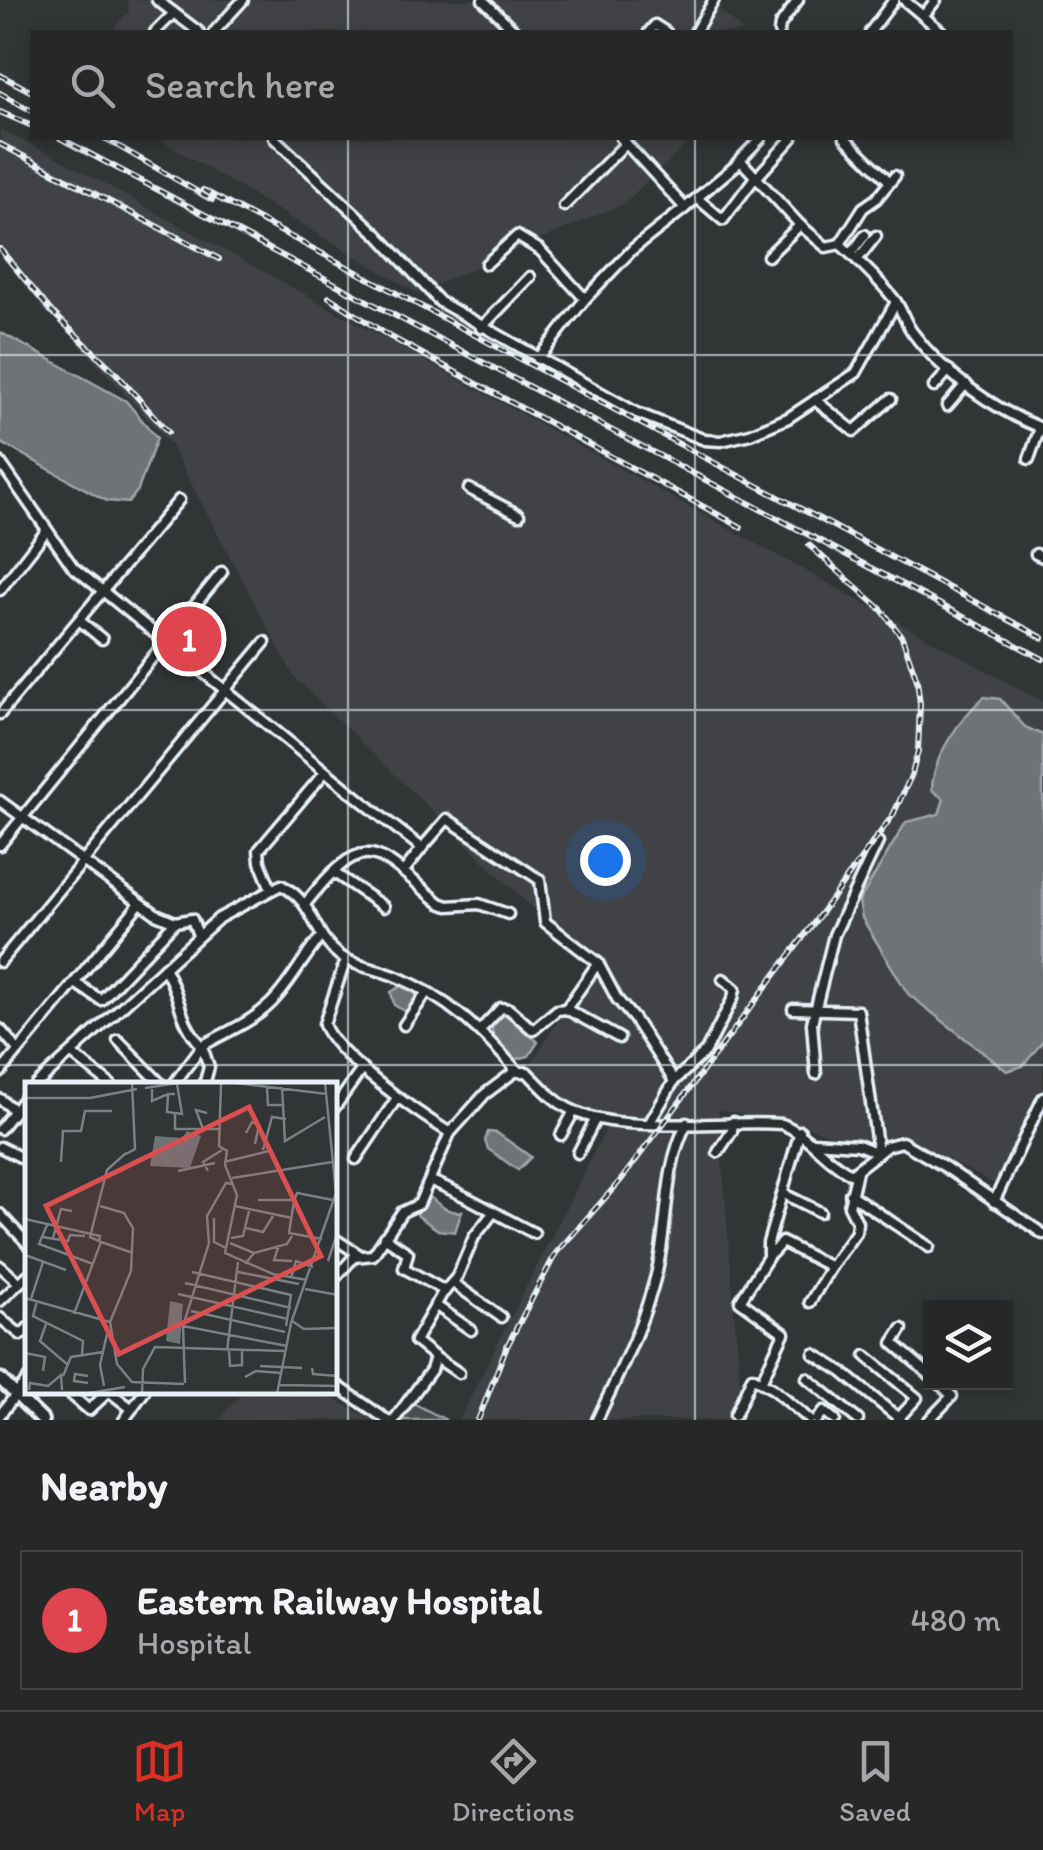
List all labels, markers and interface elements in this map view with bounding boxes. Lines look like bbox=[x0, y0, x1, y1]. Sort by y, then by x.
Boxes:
search box bbox=[30, 30, 1013, 140]
icon: search bbox=[65, 58, 120, 113]
text: Search here bbox=[145, 62, 336, 108]
pin: 1 bbox=[156, 602, 222, 676]
your location bbox=[580, 835, 631, 886]
inset map bbox=[25, 1082, 338, 1395]
map controls bbox=[923, 1300, 1013, 1390]
button: layers bbox=[923, 1300, 1013, 1390]
text: Nearby bbox=[40, 1460, 167, 1511]
text: Eastern Railway Hospital bbox=[137, 1578, 542, 1624]
text: 1 bbox=[67, 1601, 82, 1639]
text: 480 m bbox=[910, 1601, 1001, 1639]
text: Hospital bbox=[137, 1624, 251, 1662]
tab: Map bbox=[132, 1734, 187, 1828]
tab: Directions bbox=[452, 1734, 575, 1828]
tab: Saved bbox=[839, 1734, 911, 1828]

